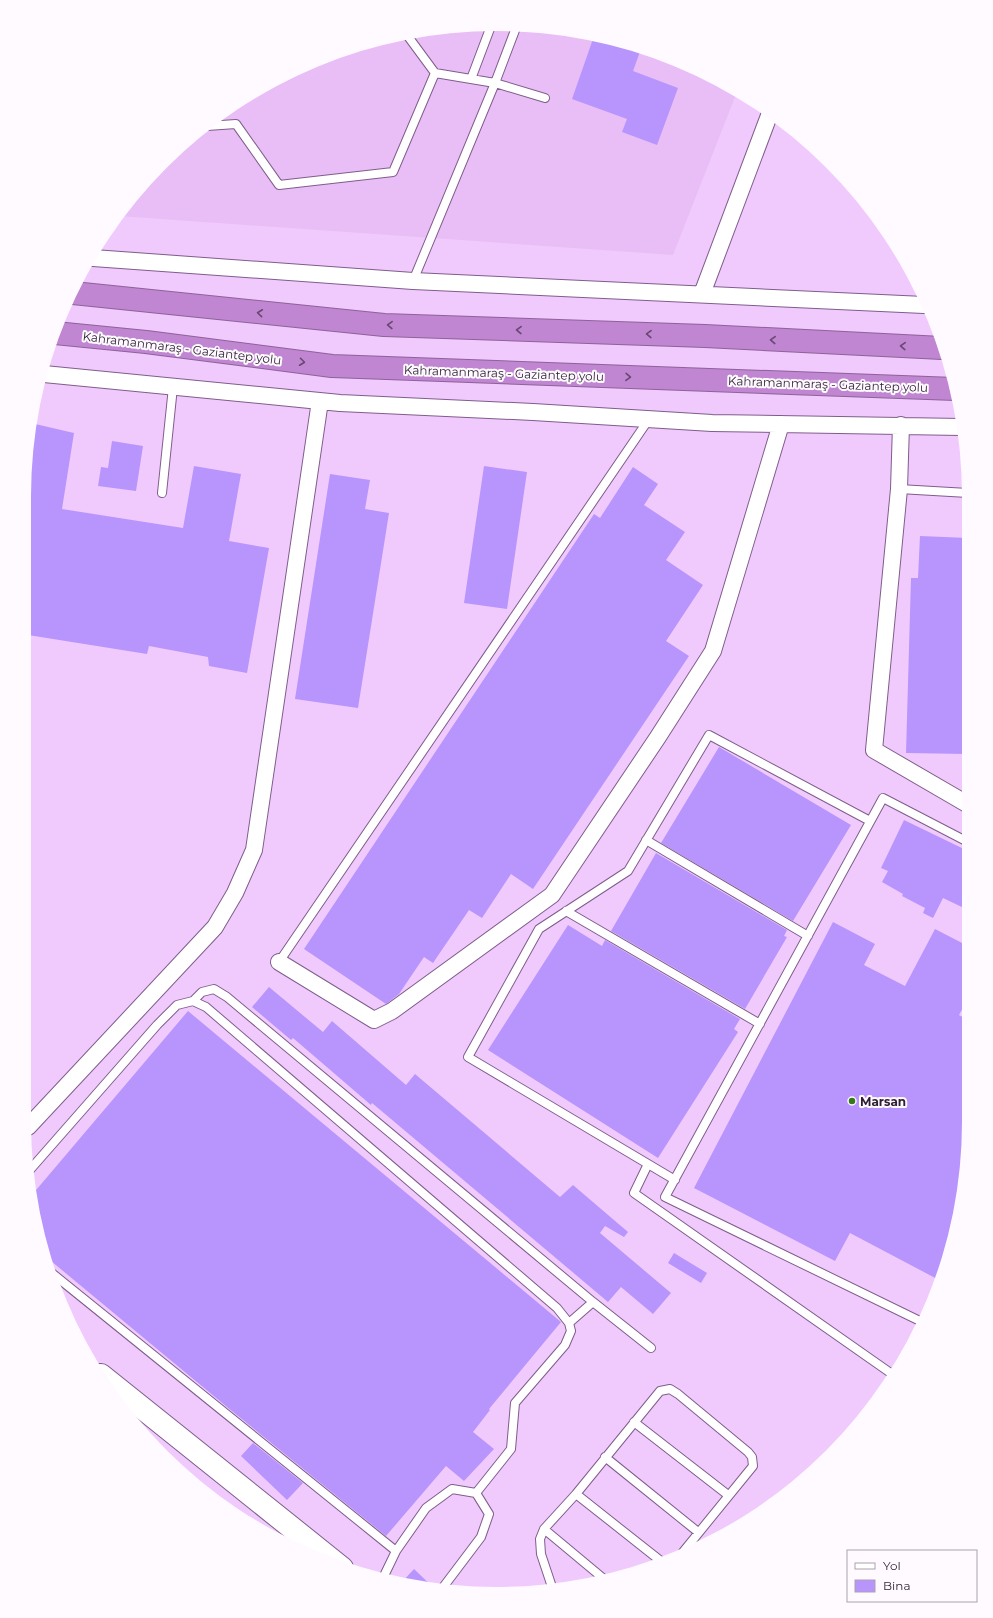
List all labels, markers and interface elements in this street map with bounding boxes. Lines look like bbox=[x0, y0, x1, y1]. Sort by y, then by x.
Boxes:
one-way arrow bbox=[257, 308, 263, 317]
one-way arrow bbox=[387, 321, 393, 329]
one-way arrow bbox=[516, 325, 522, 334]
street label: Kahramanmaraş - Gaziantep yolu bbox=[82, 328, 282, 368]
one-way arrow bbox=[646, 330, 652, 339]
one-way arrow bbox=[770, 336, 776, 344]
one-way arrow bbox=[900, 342, 906, 351]
one-way arrow bbox=[299, 358, 306, 367]
street label: Kahramanmaraş - Gaziantep yolu bbox=[404, 362, 604, 384]
one-way arrow bbox=[625, 373, 631, 381]
street label: Kahramanmaraş - Gaziantep yolu bbox=[728, 373, 928, 395]
place label: Marsan bbox=[860, 1094, 906, 1109]
marker: Marsan bbox=[847, 1096, 857, 1106]
legend bbox=[847, 1550, 977, 1602]
text: Yol bbox=[883, 1558, 901, 1573]
text: Bina bbox=[883, 1578, 910, 1593]

